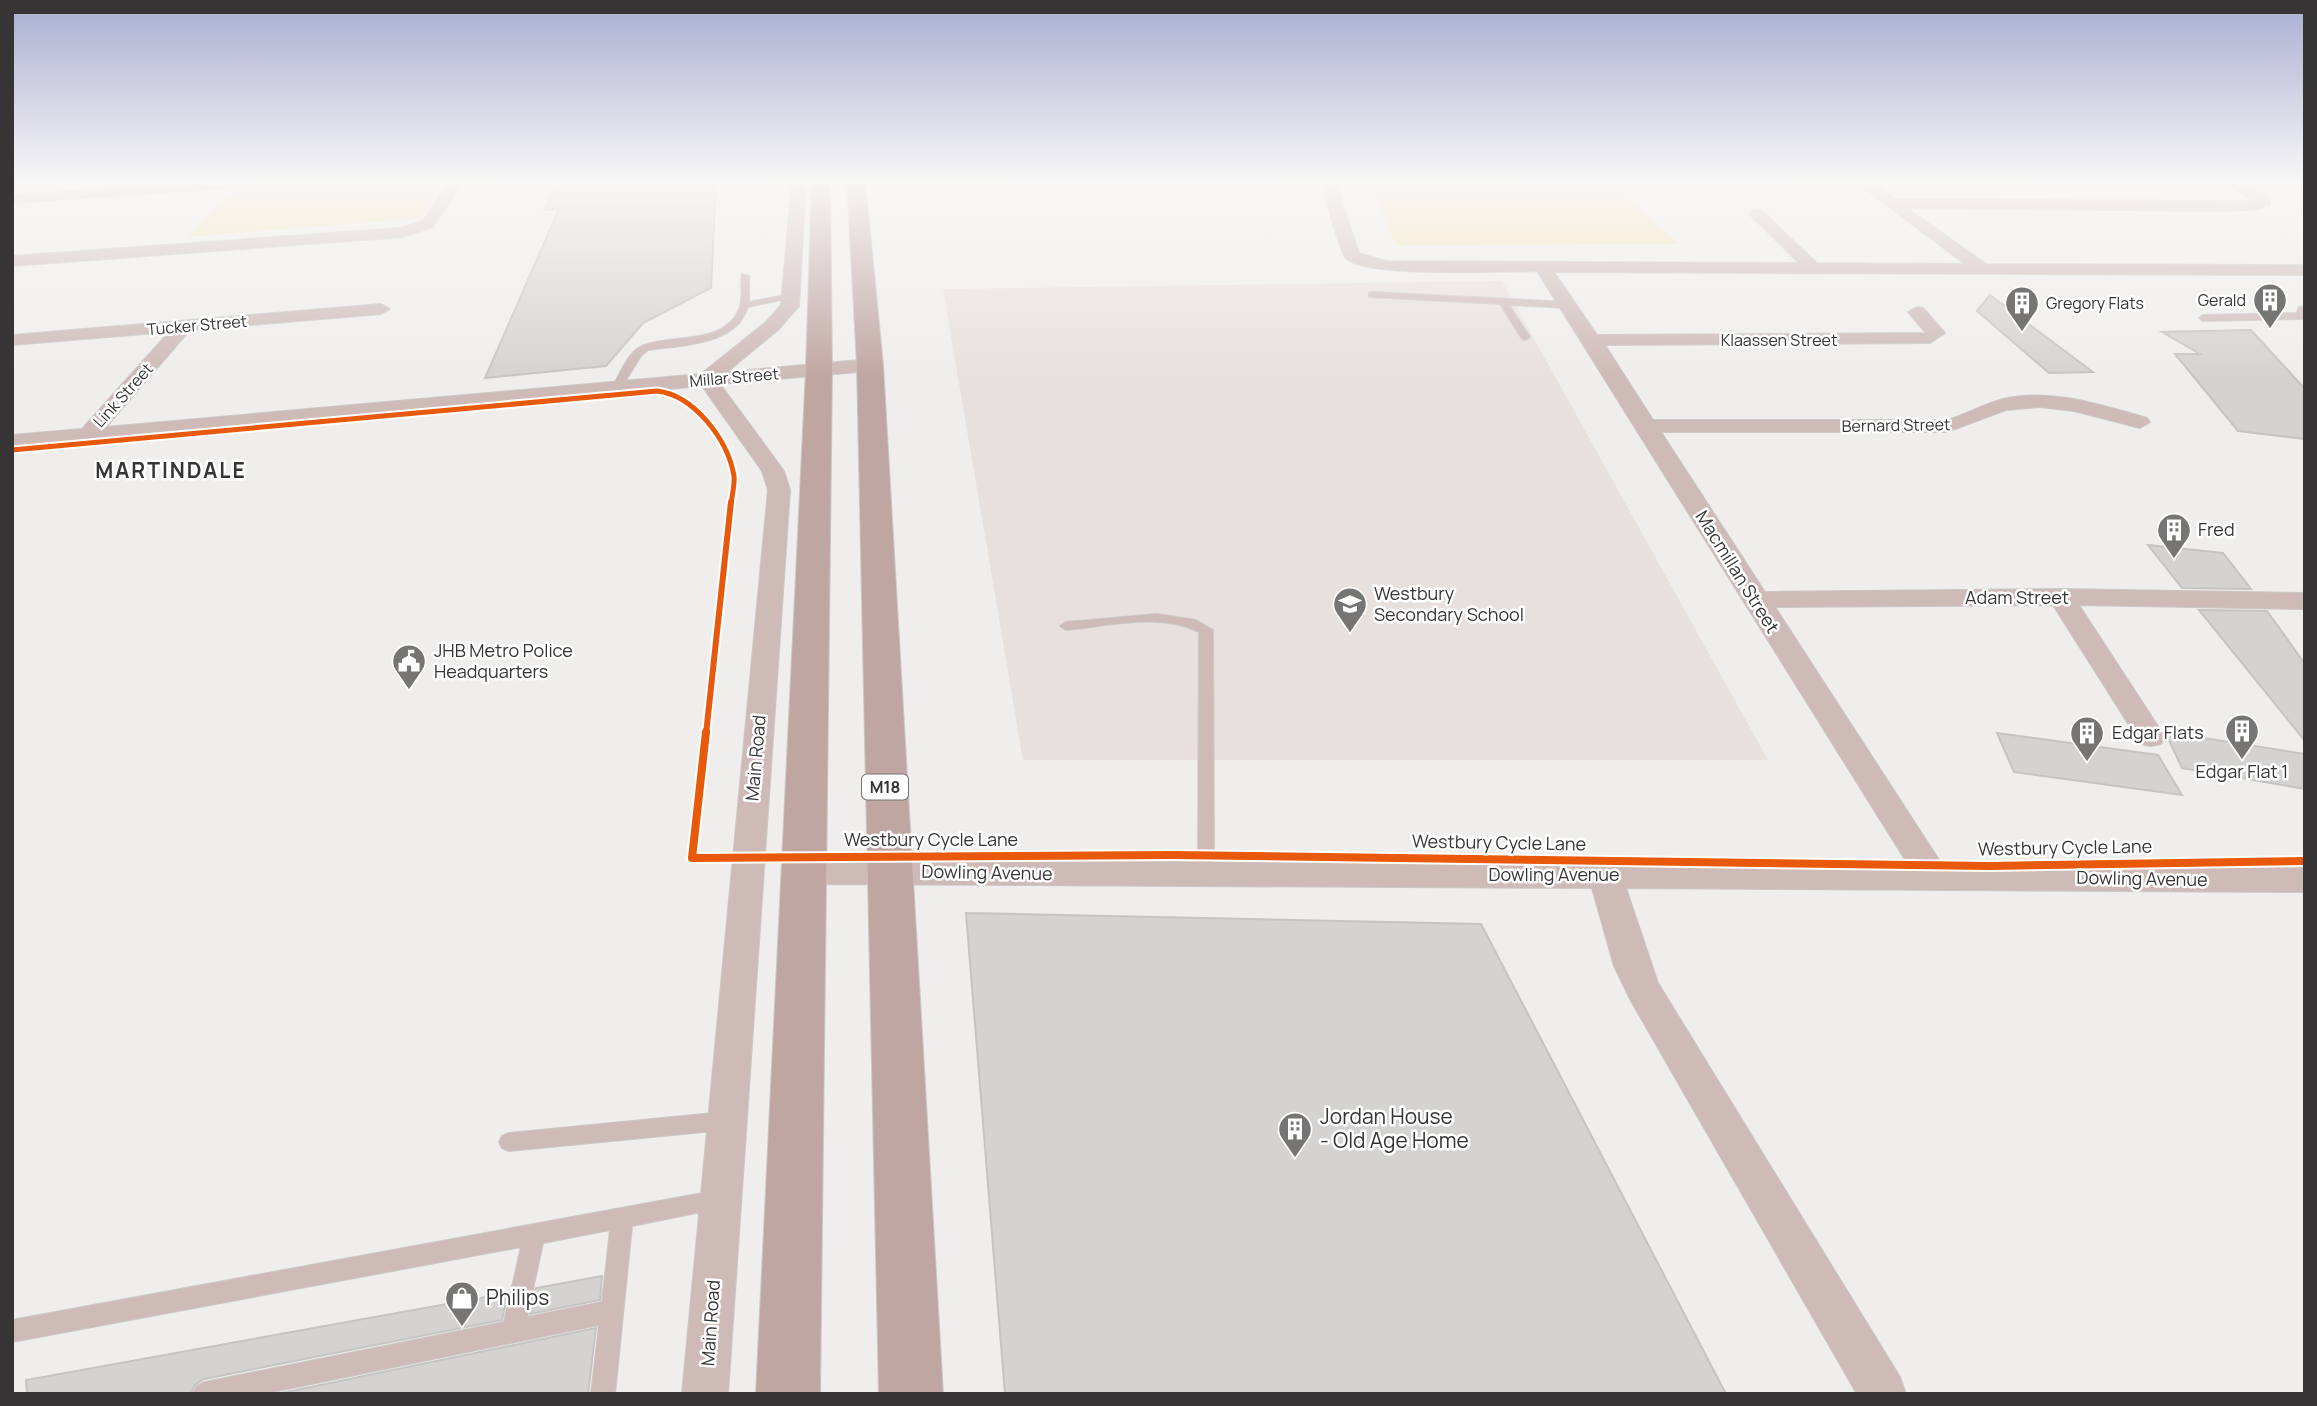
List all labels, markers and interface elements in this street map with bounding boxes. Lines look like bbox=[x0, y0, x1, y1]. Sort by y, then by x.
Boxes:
building icon: Gerald bbox=[2251, 281, 2289, 330]
building icon: Gregory Flats bbox=[2003, 284, 2041, 333]
place label: Gerald bbox=[2198, 289, 2246, 311]
place label: Gregory Flats bbox=[2046, 292, 2144, 314]
street label: Tucker Street bbox=[146, 310, 248, 340]
street label: Klaassen Street bbox=[1721, 329, 1837, 351]
street label: Link Street bbox=[88, 358, 158, 432]
street label: Millar Street bbox=[688, 362, 780, 392]
street label: Bernard Street bbox=[1842, 413, 1950, 437]
district label: MARTINDALE bbox=[95, 456, 247, 484]
street label: Macmillan Street bbox=[1691, 506, 1785, 637]
building icon: Fred bbox=[2155, 511, 2193, 560]
place label: Fred bbox=[2198, 517, 2235, 541]
place label: Westbury Secondary School bbox=[1374, 581, 1524, 626]
school or university icon: Westbury Secondary School bbox=[1331, 585, 1369, 634]
street label: Adam Street bbox=[1965, 585, 2069, 609]
place label: JHB Metro Police Headquarters bbox=[434, 638, 573, 683]
public building icon: JHB Metro Police Headquarters bbox=[390, 642, 428, 691]
building icon: Edgar Flat 1 bbox=[2223, 712, 2261, 761]
street label: Main Road bbox=[739, 714, 771, 802]
building icon: Edgar Flats bbox=[2068, 714, 2106, 763]
place label: Edgar Flats bbox=[2112, 720, 2204, 744]
place label: Edgar Flat 1 bbox=[2196, 759, 2288, 783]
road number: M18 bbox=[862, 774, 908, 800]
street label: Westbury Cycle Lane bbox=[844, 827, 1018, 851]
street label: Westbury Cycle Lane bbox=[1412, 828, 1586, 856]
street label: Westbury Cycle Lane bbox=[1978, 833, 2152, 861]
street label: Dowling Avenue bbox=[921, 859, 1053, 885]
street label: Dowling Avenue bbox=[1488, 862, 1620, 886]
street label: Dowling Avenue bbox=[2076, 865, 2208, 891]
place label: Jordan House - Old Age Home bbox=[1320, 1102, 1469, 1154]
building icon: Jordan House - Old Age Home bbox=[1276, 1110, 1314, 1159]
shop icon: Philips bbox=[443, 1279, 481, 1328]
street label: Main Road bbox=[695, 1279, 725, 1367]
place label: Philips bbox=[486, 1283, 549, 1311]

